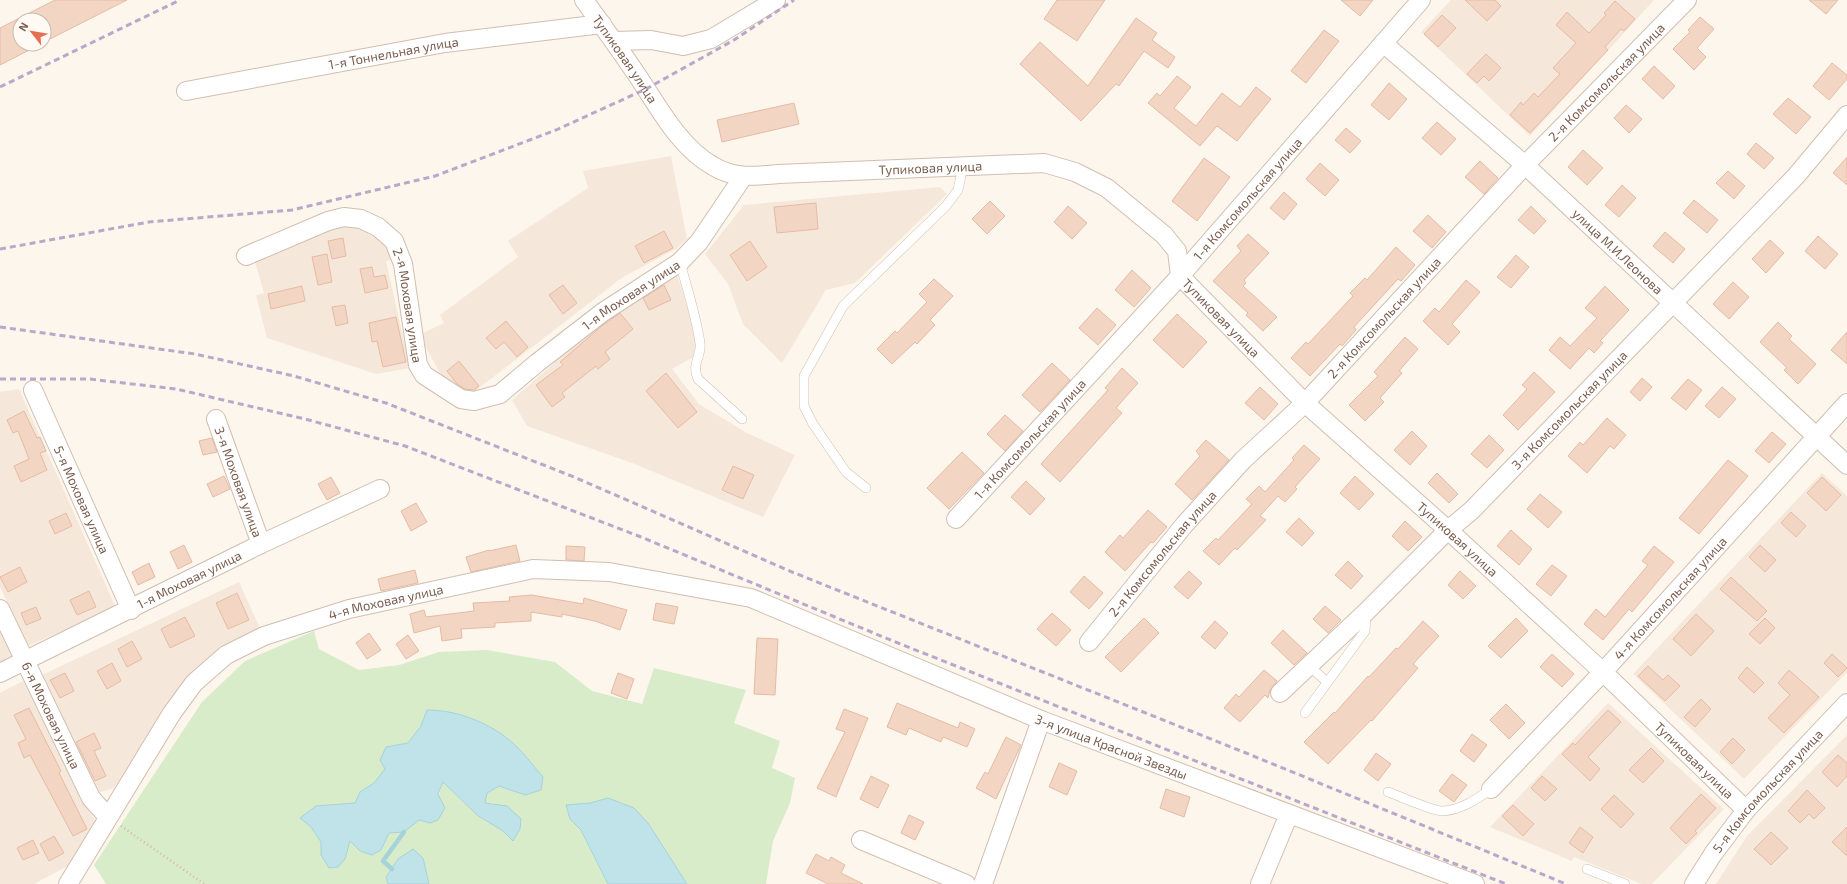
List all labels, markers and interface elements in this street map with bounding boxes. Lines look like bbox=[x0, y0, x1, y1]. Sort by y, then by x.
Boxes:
north arrow bbox=[12, 12, 52, 52]
street label: Тупиковая улица bbox=[589, 12, 661, 106]
text: N bbox=[15, 20, 31, 33]
street label: 2-я Комсомольская улица bbox=[1545, 20, 1668, 145]
street label: 1-я Тоннельная улица bbox=[327, 33, 459, 72]
street label: 1-я Комсомольская улица bbox=[1190, 134, 1305, 263]
street label: Тупиковая улица bbox=[878, 158, 983, 178]
street label: улица М.И.Леонова bbox=[1569, 205, 1666, 297]
street label: 2-я Моховая улица bbox=[389, 245, 426, 364]
street label: 2-я Комсомольская улица bbox=[1324, 254, 1444, 382]
street label: 1-я Моховая улица bbox=[579, 256, 683, 333]
street label: Тупиковая улица bbox=[1179, 275, 1263, 360]
street label: 3-я Комсомольская улица bbox=[1508, 347, 1631, 473]
street label: 1-я Комсомольская улица bbox=[971, 376, 1089, 502]
street label: 3-я Моховая улица bbox=[211, 424, 266, 540]
street label: 5-я Моховая улица bbox=[51, 443, 113, 556]
street label: 2-я Комсомольская улица bbox=[1105, 487, 1220, 620]
street label: Тупиковая улица bbox=[1414, 498, 1501, 580]
street label: 4-я Комсомольская улица bbox=[1610, 533, 1730, 663]
street label: 1-я Моховая улица bbox=[134, 547, 244, 612]
street label: 4-я Моховая улица bbox=[326, 581, 445, 623]
street label: 6-я Моховая улица bbox=[19, 659, 84, 771]
street label: 3-я улица Красной Звезды bbox=[1033, 710, 1190, 783]
street label: Тупиковая улица bbox=[1651, 718, 1737, 802]
street label: 5-я Комсомольская улица bbox=[1709, 726, 1826, 856]

